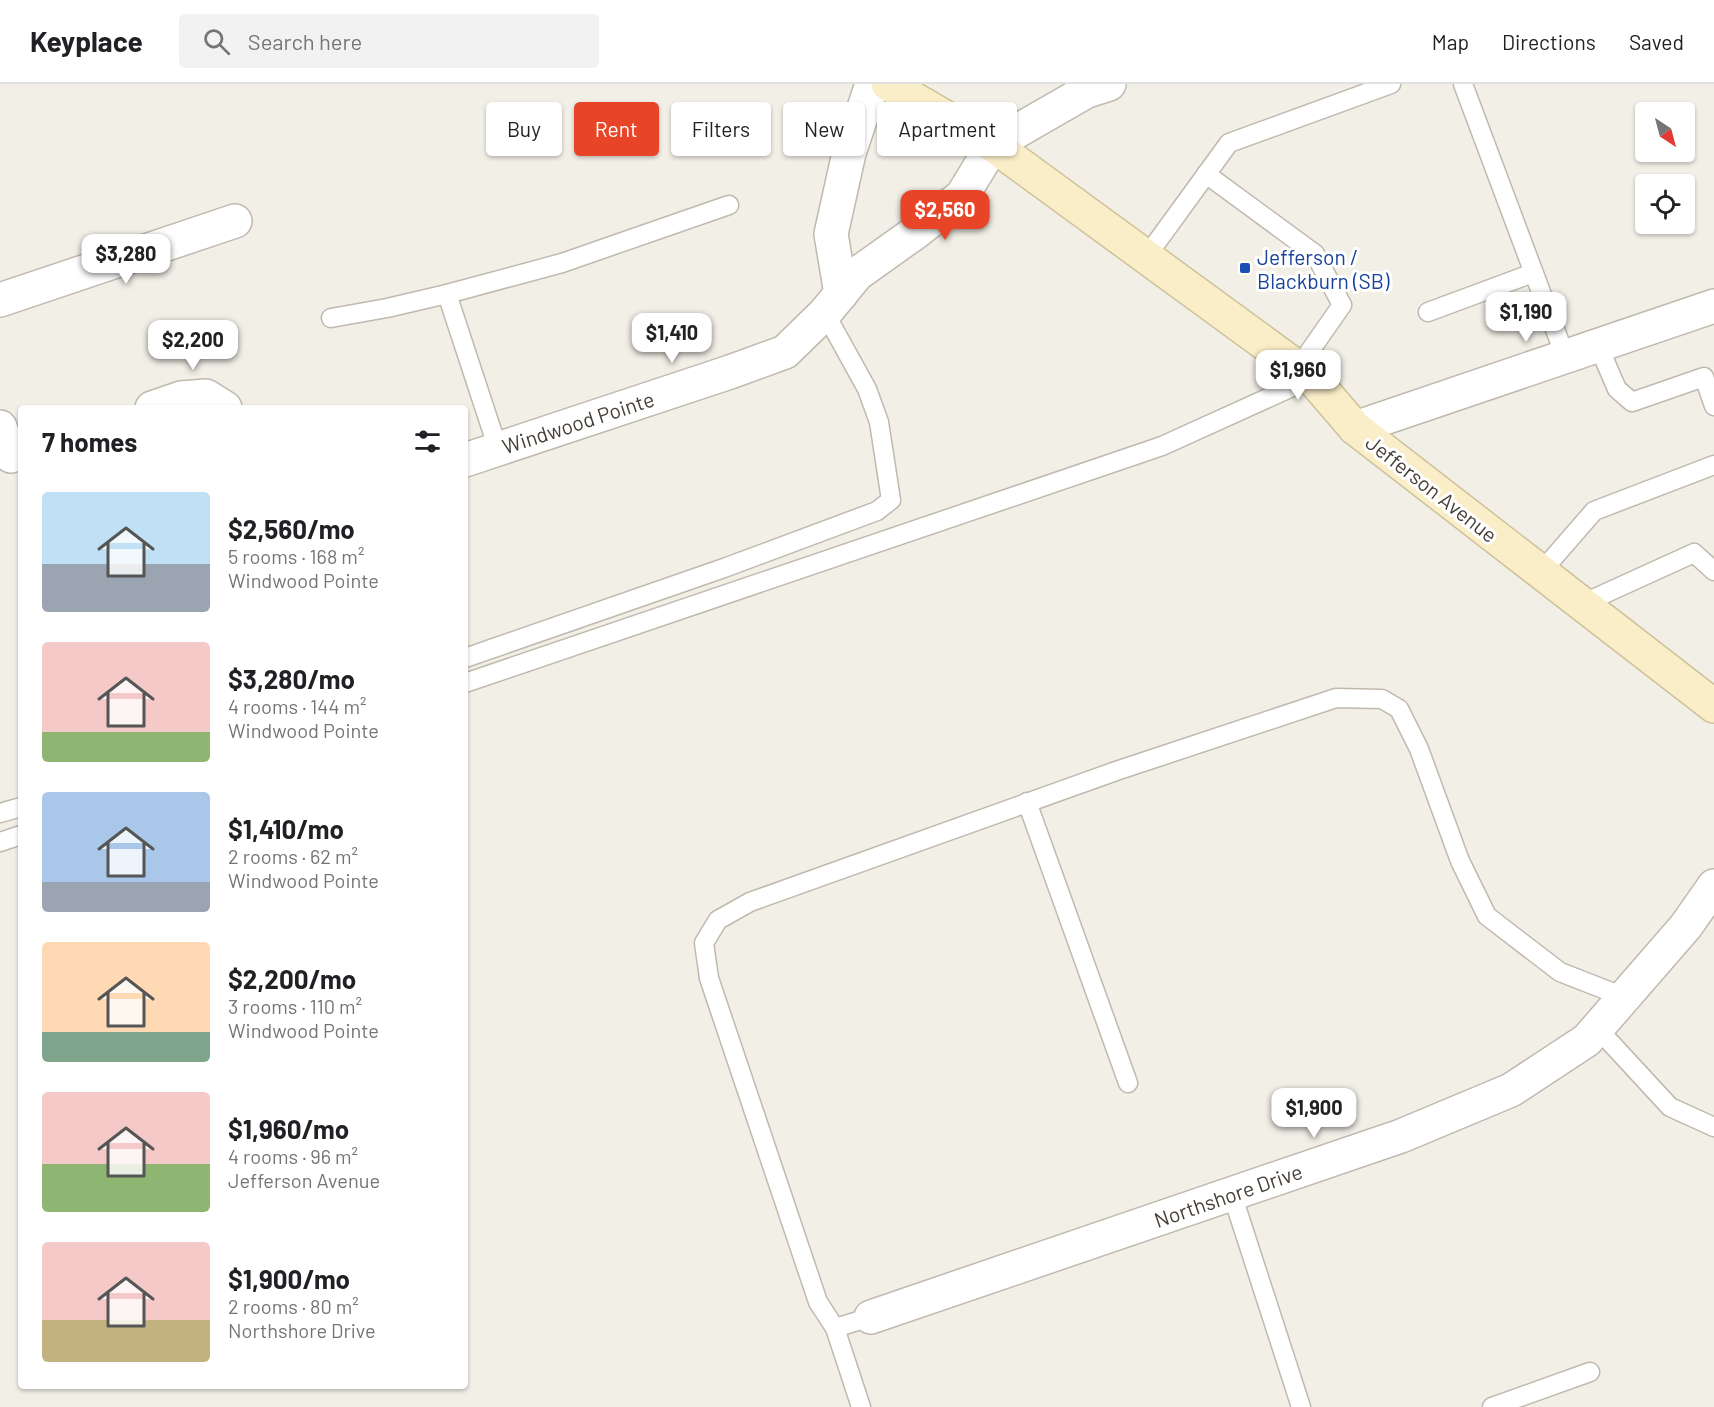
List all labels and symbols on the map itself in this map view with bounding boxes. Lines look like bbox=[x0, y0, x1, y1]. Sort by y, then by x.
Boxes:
north arrow bbox=[1635, 102, 1695, 162]
pin: $2,560 bbox=[896, 190, 994, 241]
pin: $3,280 bbox=[77, 234, 175, 285]
place label: Jefferson / Blackburn (SB) bbox=[1257, 244, 1390, 293]
marker: Jefferson / Blackburn (SB) bbox=[1238, 261, 1252, 275]
pin: $1,190 bbox=[1477, 292, 1575, 343]
pin: $1,410 bbox=[623, 313, 721, 364]
pin: $2,200 bbox=[144, 320, 242, 371]
pin: $1,960 bbox=[1249, 350, 1347, 401]
street label: Windwood Pointe bbox=[499, 386, 657, 458]
street label: Jefferson Avenue bbox=[1361, 429, 1503, 547]
pin: $1,900 bbox=[1265, 1088, 1363, 1139]
street label: Northshore Drive bbox=[1151, 1158, 1305, 1232]

